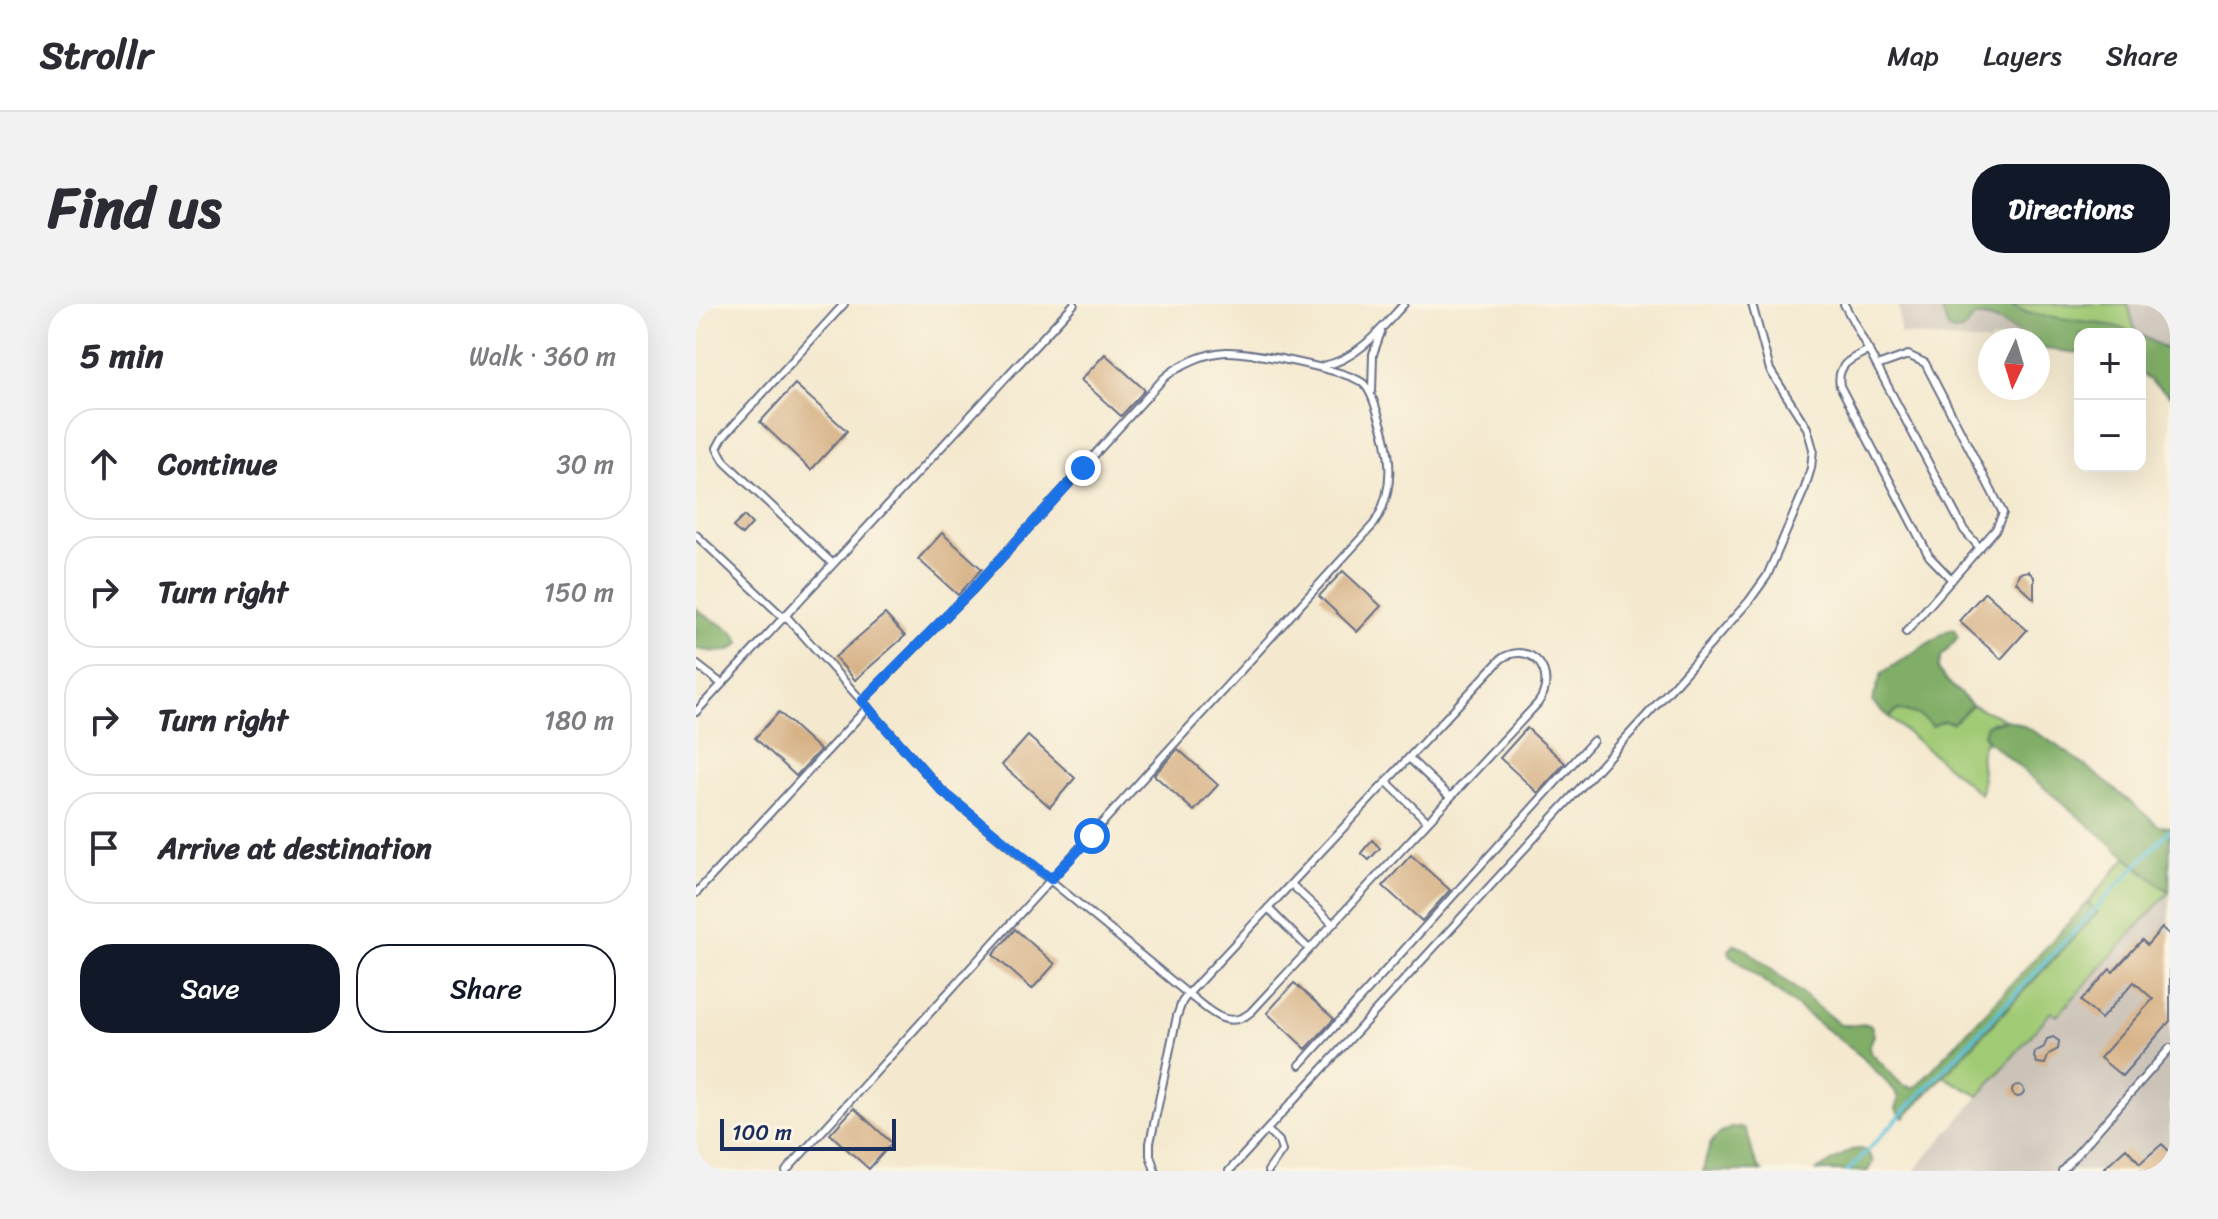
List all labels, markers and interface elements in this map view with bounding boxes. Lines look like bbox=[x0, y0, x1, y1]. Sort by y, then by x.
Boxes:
text: Strollr bbox=[40, 22, 153, 89]
text: Map bbox=[1887, 31, 1939, 80]
text: Layers bbox=[1983, 31, 2062, 80]
text: Share bbox=[2106, 31, 2178, 80]
text: Find us bbox=[48, 159, 221, 258]
button: Directions bbox=[1972, 164, 2170, 253]
text: 5 min bbox=[80, 326, 163, 386]
north arrow bbox=[1978, 328, 2050, 400]
map controls bbox=[2074, 328, 2146, 472]
button: + bbox=[2074, 328, 2146, 400]
text: Walk · 360 m bbox=[469, 333, 616, 379]
button: − bbox=[2074, 400, 2146, 472]
text: Continue bbox=[158, 437, 277, 491]
text: 30 m bbox=[557, 441, 614, 487]
icon: ahead bbox=[82, 442, 126, 486]
route end bbox=[1065, 450, 1101, 486]
text: Turn right bbox=[158, 565, 288, 619]
text: 150 m bbox=[544, 569, 614, 615]
icon: right bbox=[82, 570, 126, 614]
text: Turn right bbox=[158, 693, 288, 747]
text: 180 m bbox=[544, 697, 614, 743]
icon: right bbox=[82, 698, 126, 742]
route start bbox=[1074, 818, 1110, 854]
text: Arrive at destination bbox=[158, 821, 432, 875]
icon: arrive bbox=[82, 826, 126, 870]
button: Save bbox=[80, 944, 340, 1033]
button: Share bbox=[356, 944, 616, 1033]
text: 100 m bbox=[732, 1113, 792, 1152]
scale bar bbox=[720, 1115, 896, 1151]

